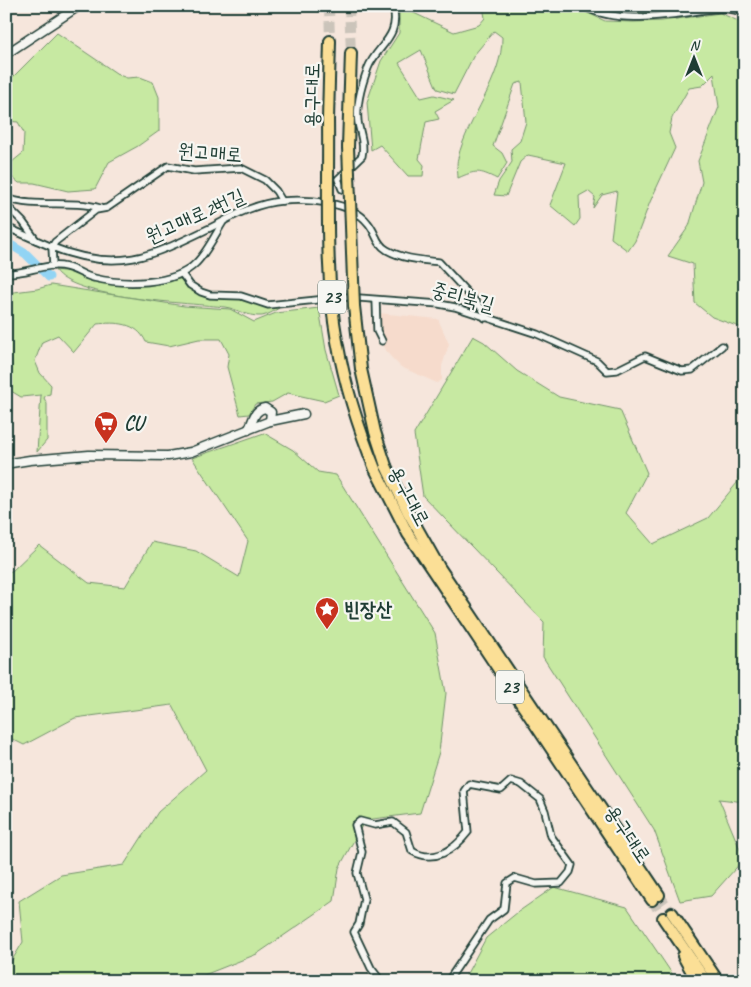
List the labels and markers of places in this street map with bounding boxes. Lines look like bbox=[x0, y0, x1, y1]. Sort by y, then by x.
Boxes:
supermarket icon: CU bbox=[93, 410, 119, 444]
place label: CU bbox=[124, 411, 147, 436]
place icon: 빈장산 bbox=[314, 596, 340, 630]
place label: 빈장산 bbox=[344, 597, 392, 622]

